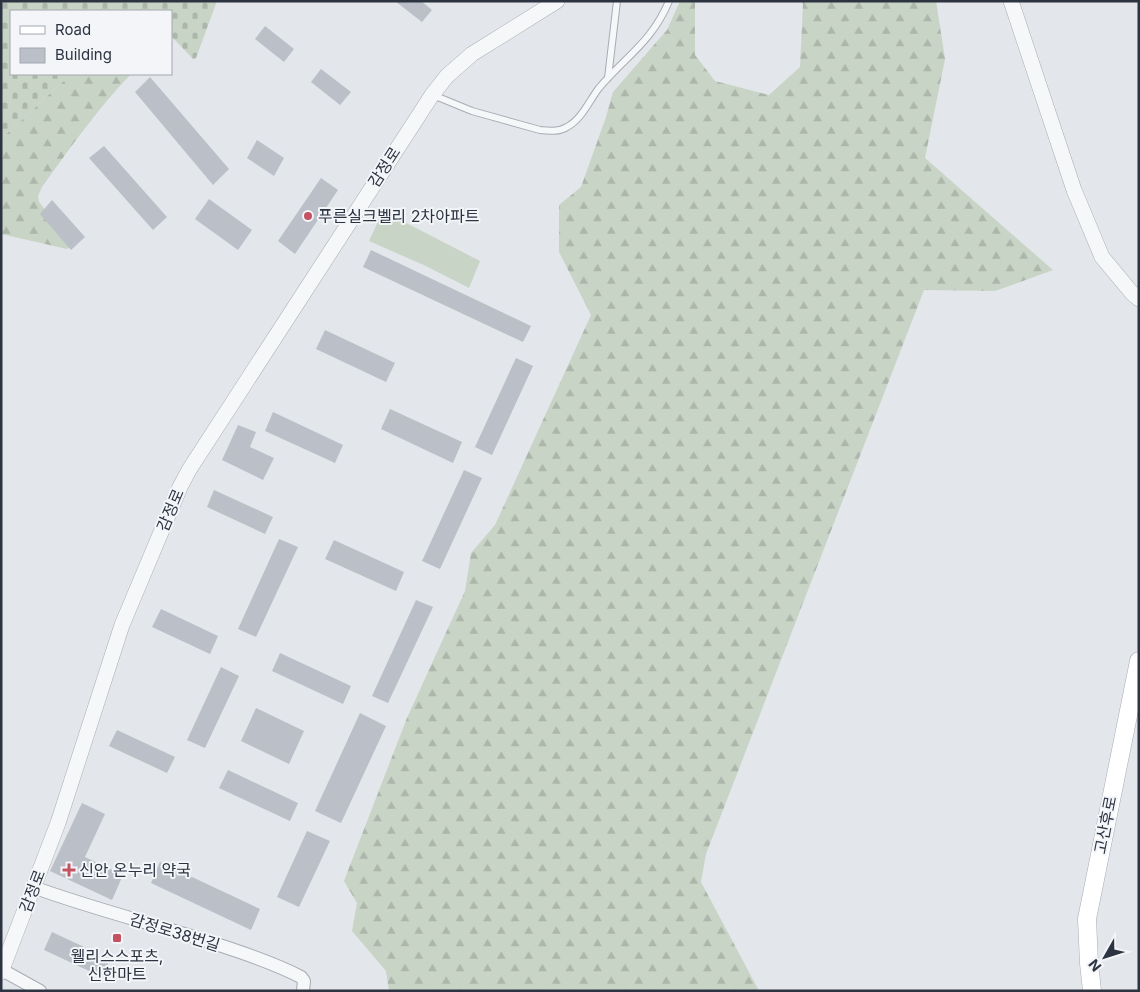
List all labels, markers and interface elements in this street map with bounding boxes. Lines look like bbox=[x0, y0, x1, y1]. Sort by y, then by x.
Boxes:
legend bbox=[10, 10, 172, 75]
text: Road bbox=[55, 20, 91, 39]
text: Building bbox=[55, 45, 112, 64]
street label: 감정로 bbox=[364, 143, 405, 191]
place label: 푸른실크벨리 2차아파트 bbox=[318, 206, 479, 226]
marker: 푸른실크벨리 2차아파트 bbox=[302, 210, 314, 222]
street label: 감정로 bbox=[152, 486, 188, 534]
street label: 고산후로 bbox=[1090, 794, 1120, 856]
place label: 신안 온누리 약국 bbox=[79, 860, 191, 880]
marker: 신안 온누리 약국 bbox=[63, 864, 75, 876]
street label: 감정로 bbox=[15, 867, 49, 915]
street label: 감정로38번길 bbox=[127, 909, 223, 955]
marker: 웰리스스포츠, 신한마트 bbox=[111, 932, 123, 944]
north arrow bbox=[1080, 932, 1130, 982]
place label: 웰리스스포츠, 신한마트 bbox=[71, 946, 163, 984]
text: N bbox=[1085, 956, 1104, 975]

